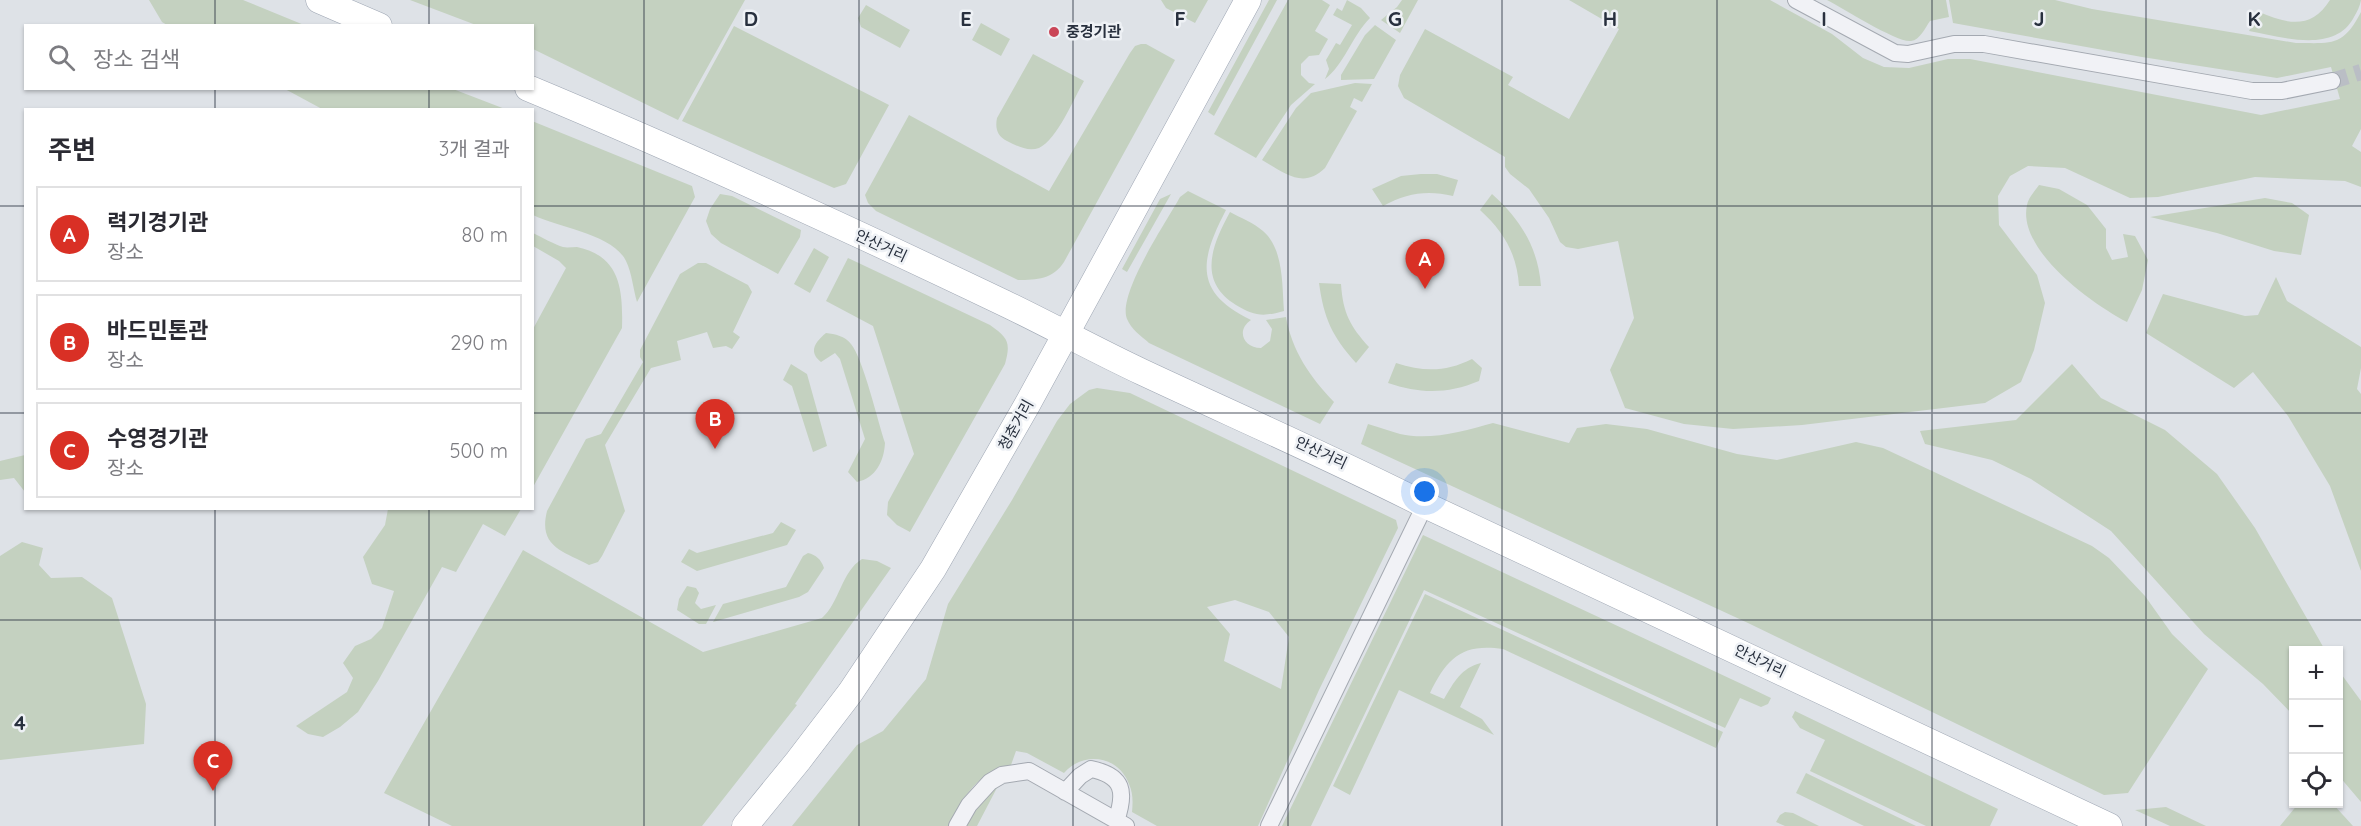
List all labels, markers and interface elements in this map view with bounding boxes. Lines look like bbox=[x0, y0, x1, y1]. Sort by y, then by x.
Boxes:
text: D bbox=[744, 6, 758, 31]
text: E bbox=[960, 6, 972, 31]
text: F bbox=[1174, 6, 1186, 31]
text: G bbox=[1388, 6, 1402, 31]
text: H bbox=[1603, 6, 1617, 31]
text: I bbox=[1821, 6, 1827, 31]
text: J bbox=[2033, 6, 2045, 31]
text: K bbox=[2247, 6, 2261, 31]
place label: 중경기관 bbox=[1066, 22, 1121, 41]
search box bbox=[24, 24, 534, 90]
marker: 중경기관 bbox=[1047, 25, 1061, 39]
icon: search bbox=[45, 41, 78, 74]
text: 장소 검색 bbox=[93, 45, 180, 73]
text: 주변 bbox=[48, 133, 96, 166]
text: 3개 결과 bbox=[439, 136, 510, 161]
text: 력기경기관 bbox=[107, 208, 208, 236]
text: A bbox=[63, 222, 76, 247]
text: 80 m bbox=[462, 222, 508, 247]
street label: 안산거리 bbox=[852, 225, 910, 266]
text: 장소 bbox=[107, 239, 144, 264]
pin: A bbox=[1406, 240, 1444, 289]
text: 바드민톤관 bbox=[107, 316, 208, 344]
text: B bbox=[63, 330, 76, 355]
text: 290 m bbox=[450, 330, 508, 355]
text: 장소 bbox=[107, 347, 144, 372]
street label: 청춘거리 bbox=[994, 396, 1037, 454]
pin: B bbox=[696, 400, 734, 449]
text: 수영경기관 bbox=[107, 424, 208, 452]
street label: 안산거리 bbox=[1292, 432, 1350, 473]
text: C bbox=[63, 438, 76, 463]
text: 500 m bbox=[450, 438, 508, 463]
text: 장소 bbox=[107, 455, 144, 480]
your location bbox=[1410, 477, 1439, 506]
street label: 안산거리 bbox=[1731, 640, 1789, 681]
map controls bbox=[2289, 646, 2343, 808]
button: + bbox=[2289, 646, 2343, 700]
button: − bbox=[2289, 700, 2343, 754]
text: 4 bbox=[14, 710, 26, 735]
pin: C bbox=[194, 742, 232, 791]
button: locate bbox=[2289, 754, 2343, 808]

